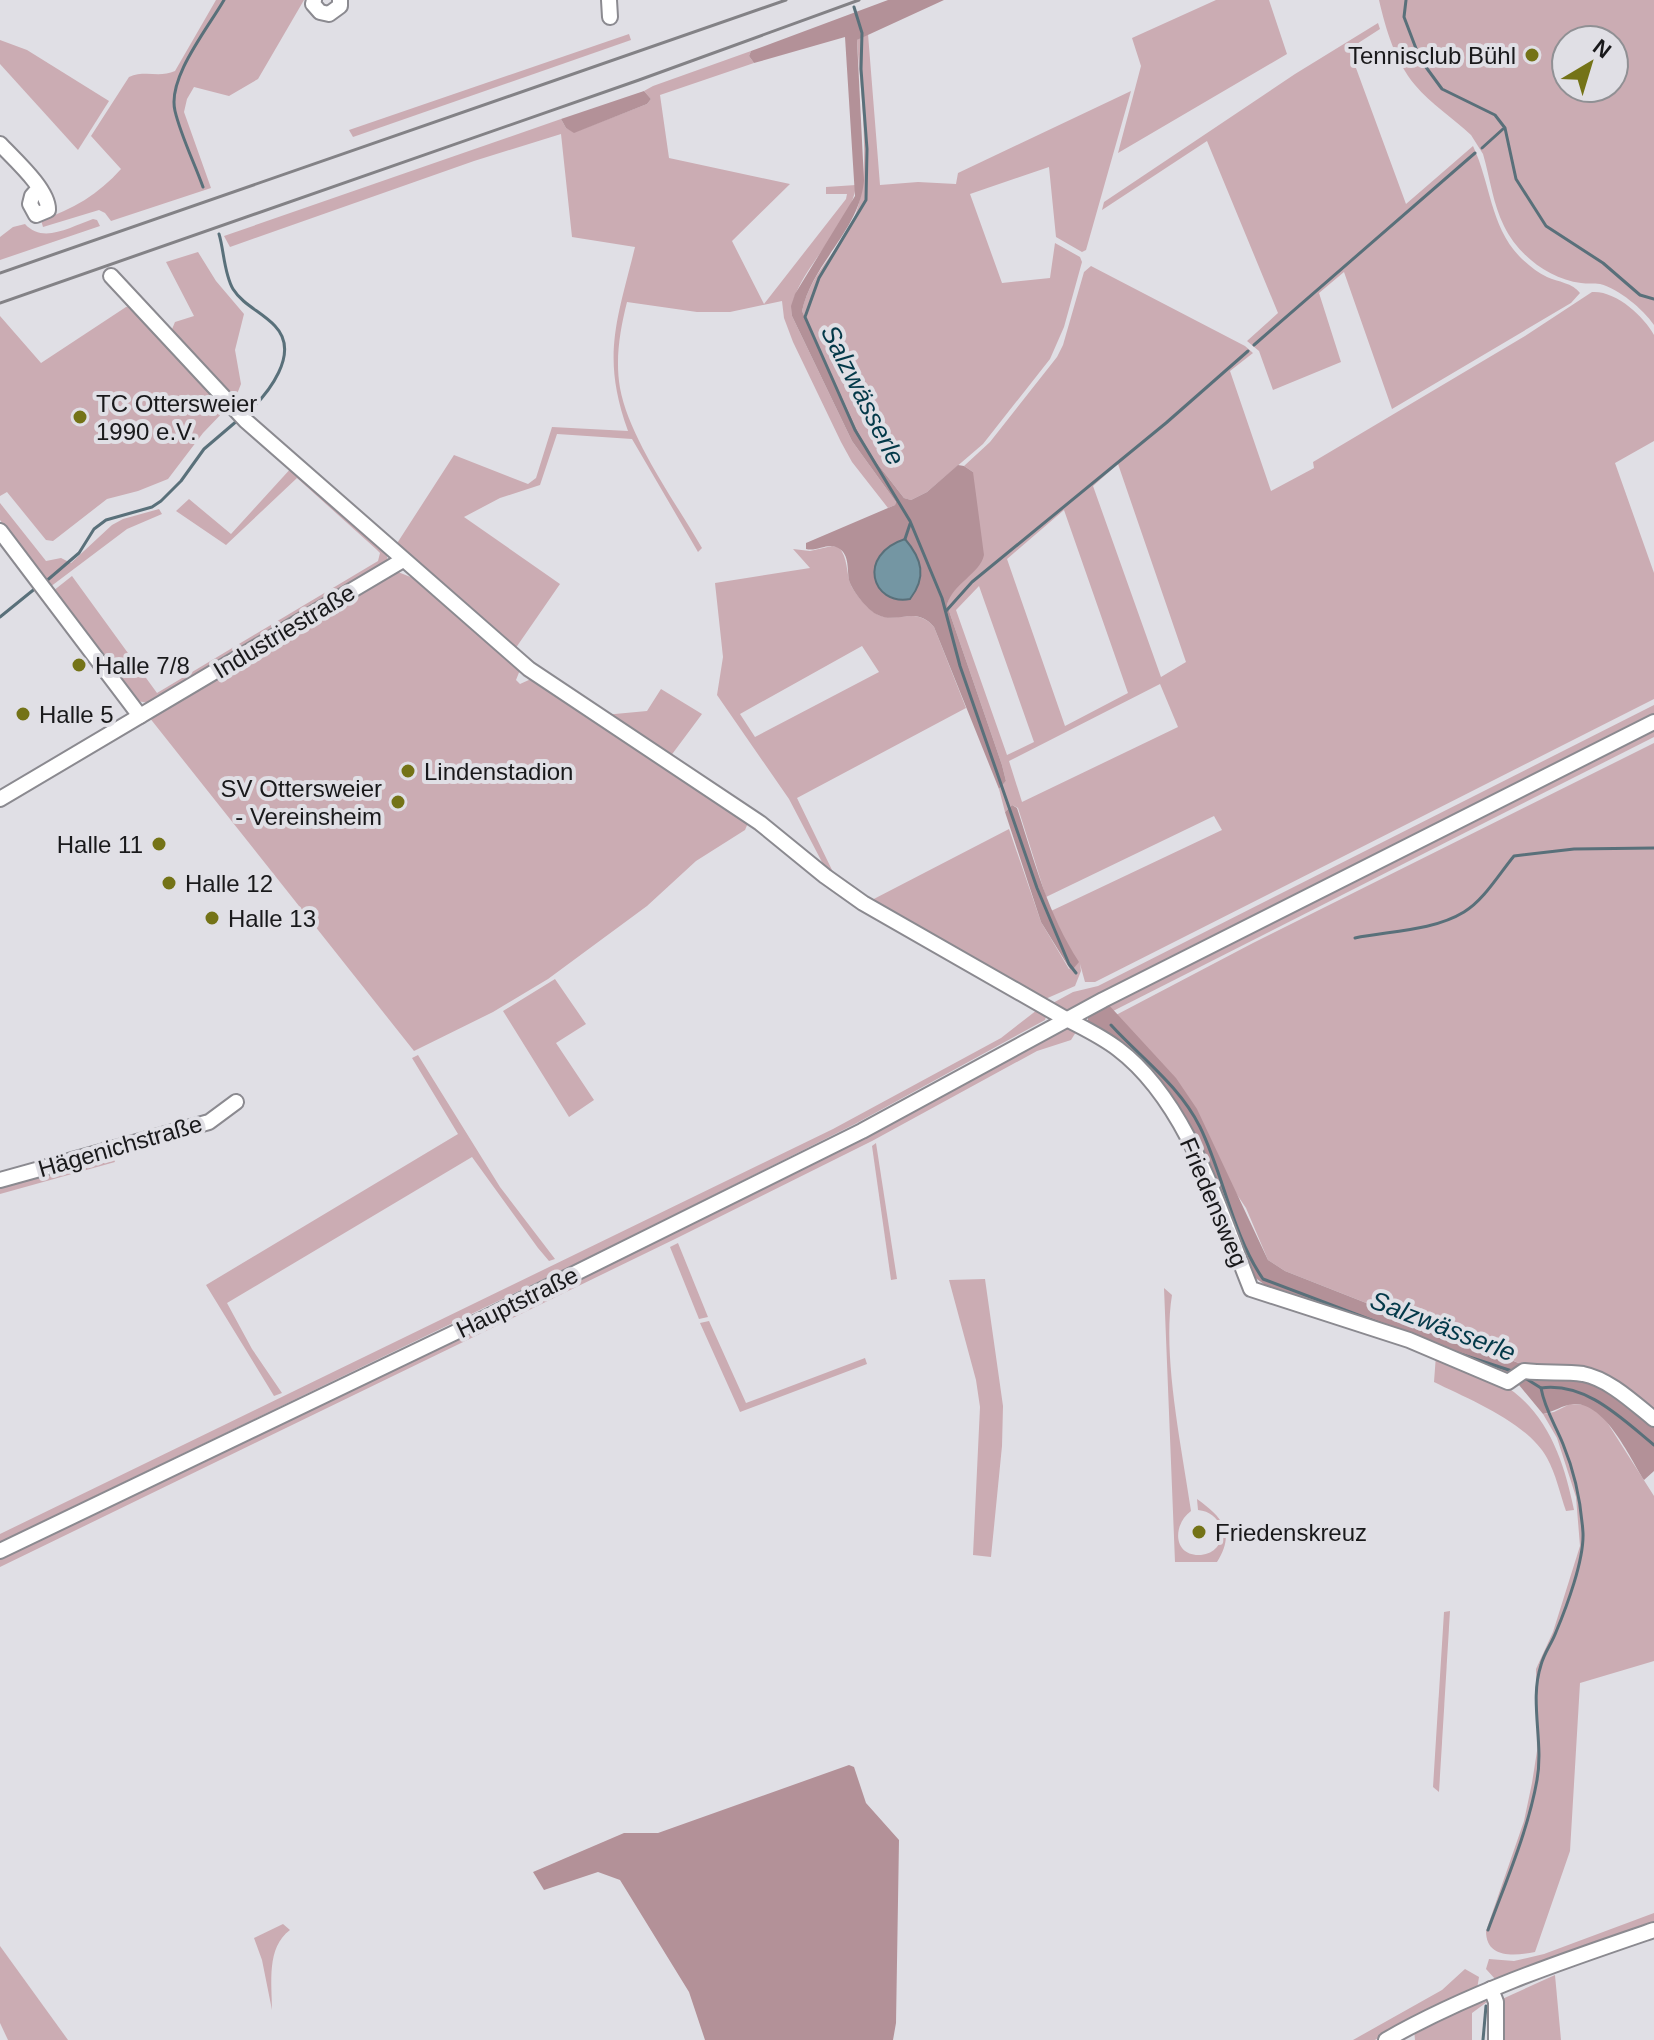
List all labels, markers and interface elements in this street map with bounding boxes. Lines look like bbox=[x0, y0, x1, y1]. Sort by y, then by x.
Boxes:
north arrow bbox=[1550, 24, 1630, 104]
text: N bbox=[1588, 34, 1616, 63]
place label: Tennisclub Bühl bbox=[1348, 42, 1516, 69]
marker: Tennisclub Bühl bbox=[1523, 46, 1541, 64]
water label: Salzwässerle bbox=[815, 320, 911, 470]
place label: TC Ottersweier 1990 e.V. bbox=[96, 390, 257, 445]
marker: TC Ottersweier 1990 e.V. bbox=[71, 408, 89, 426]
street label: Industriestraße bbox=[208, 578, 360, 684]
place label: Halle 7/8 bbox=[95, 652, 190, 679]
marker: Halle 7/8 bbox=[70, 656, 88, 674]
place label: Halle 5 bbox=[39, 701, 114, 728]
marker: Halle 5 bbox=[14, 705, 32, 723]
place label: Lindenstadion bbox=[424, 758, 573, 785]
marker: Lindenstadion bbox=[399, 762, 417, 780]
place label: SV Ottersweier - Vereinsheim bbox=[221, 775, 382, 830]
marker: SV Ottersweier - Vereinsheim bbox=[389, 793, 407, 811]
place label: Halle 11 bbox=[57, 831, 143, 858]
marker: Halle 11 bbox=[150, 835, 168, 853]
place label: Halle 12 bbox=[185, 870, 273, 897]
marker: Halle 12 bbox=[160, 874, 178, 892]
place label: Halle 13 bbox=[228, 905, 316, 932]
marker: Halle 13 bbox=[203, 909, 221, 927]
street label: Hägenichstraße bbox=[35, 1110, 205, 1182]
street label: Friedensweg bbox=[1175, 1133, 1253, 1271]
street label: Hauptstraße bbox=[452, 1261, 582, 1343]
water label: Salzwässerle bbox=[1366, 1285, 1520, 1367]
place label: Friedenskreuz bbox=[1215, 1519, 1367, 1546]
marker: Friedenskreuz bbox=[1190, 1523, 1208, 1541]

